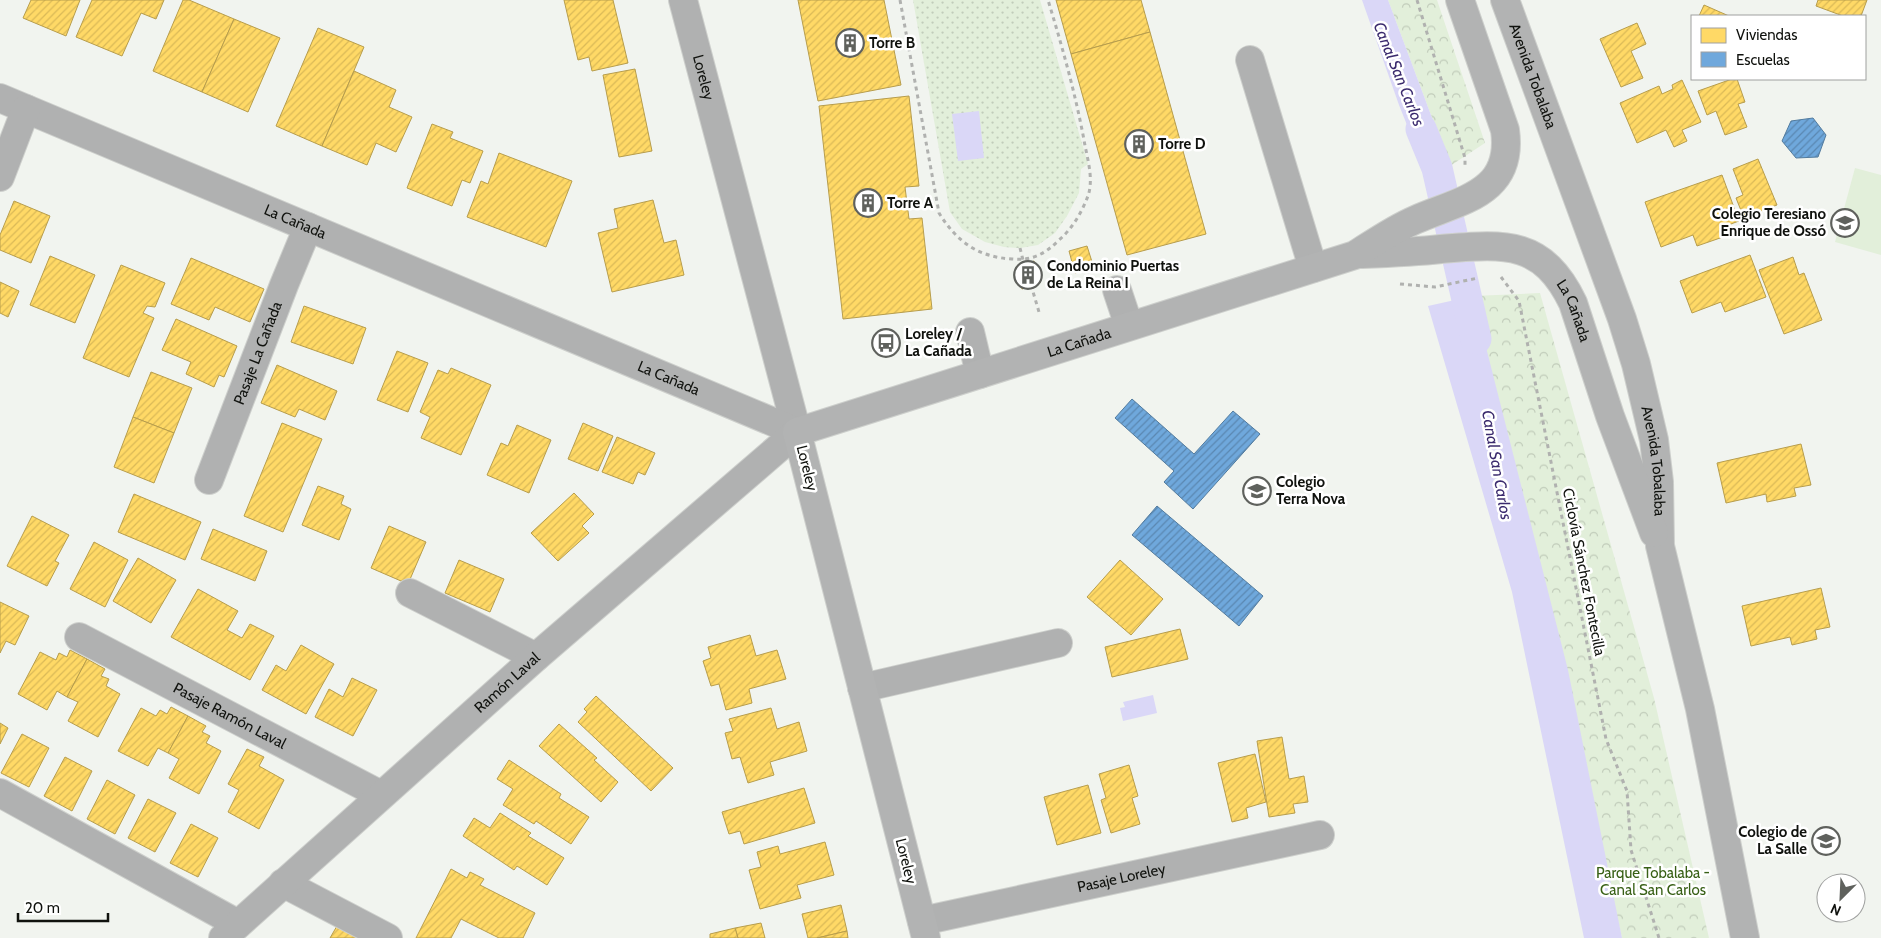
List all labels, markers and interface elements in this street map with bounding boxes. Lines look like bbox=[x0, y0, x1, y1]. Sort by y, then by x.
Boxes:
legend bbox=[1691, 15, 1866, 80]
water label: Canal San Carlos bbox=[1369, 19, 1429, 129]
street label: Avenida Tobalaba bbox=[1505, 21, 1561, 132]
text: Viviendas bbox=[1736, 26, 1797, 44]
building icon: Torre B bbox=[835, 28, 865, 58]
place label: Torre B bbox=[869, 34, 915, 52]
text: Escuelas bbox=[1736, 51, 1790, 69]
street label: Loreley bbox=[689, 53, 718, 103]
building icon: Torre D bbox=[1124, 129, 1154, 159]
place label: Torre D bbox=[1158, 135, 1206, 153]
building icon: Torre A bbox=[853, 188, 883, 218]
place label: Torre A bbox=[887, 194, 934, 212]
street label: La Cañada bbox=[261, 201, 330, 243]
place label: Colegio Teresiano Enrique de Ossó bbox=[1712, 205, 1826, 240]
school or university icon: Colegio Teresiano Enrique de Ossó bbox=[1830, 208, 1860, 238]
place label: Condominio Puertas de La Reina I bbox=[1047, 257, 1179, 292]
building icon: Condominio Puertas de La Reina I bbox=[1013, 260, 1043, 290]
street label: La Cañada bbox=[1553, 276, 1594, 345]
street label: Pasaje La Cañada bbox=[230, 298, 286, 407]
street label: La Cañada bbox=[1045, 324, 1114, 361]
place label: Loreley / La Cañada bbox=[905, 325, 972, 360]
bus stop icon: Loreley / La Cañada bbox=[871, 328, 901, 358]
street label: La Cañada bbox=[635, 357, 703, 400]
street label: Avenida Tobalaba bbox=[1637, 404, 1669, 517]
water label: Canal San Carlos bbox=[1478, 409, 1516, 521]
street label: Loreley bbox=[793, 443, 821, 493]
place label: Colegio Terra Nova bbox=[1276, 473, 1346, 508]
school or university icon: Colegio Terra Nova bbox=[1242, 476, 1272, 506]
street label: Ciclovía Sánchez Fontecilla bbox=[1559, 487, 1609, 658]
street label: Ramón Laval bbox=[471, 648, 544, 717]
street label: Pasaje Ramón Laval bbox=[170, 679, 290, 753]
place label: Colegio de La Salle bbox=[1738, 823, 1807, 858]
school or university icon: Colegio de La Salle bbox=[1811, 826, 1841, 856]
street label: Loreley bbox=[892, 836, 920, 886]
street label: Pasaje Loreley bbox=[1076, 860, 1168, 896]
park label: Parque Tobalaba - Canal San Carlos bbox=[1596, 864, 1710, 899]
north arrow bbox=[1816, 873, 1866, 923]
scale bar bbox=[18, 890, 108, 922]
text: 20 m bbox=[25, 899, 60, 917]
text: N bbox=[1828, 900, 1844, 920]

